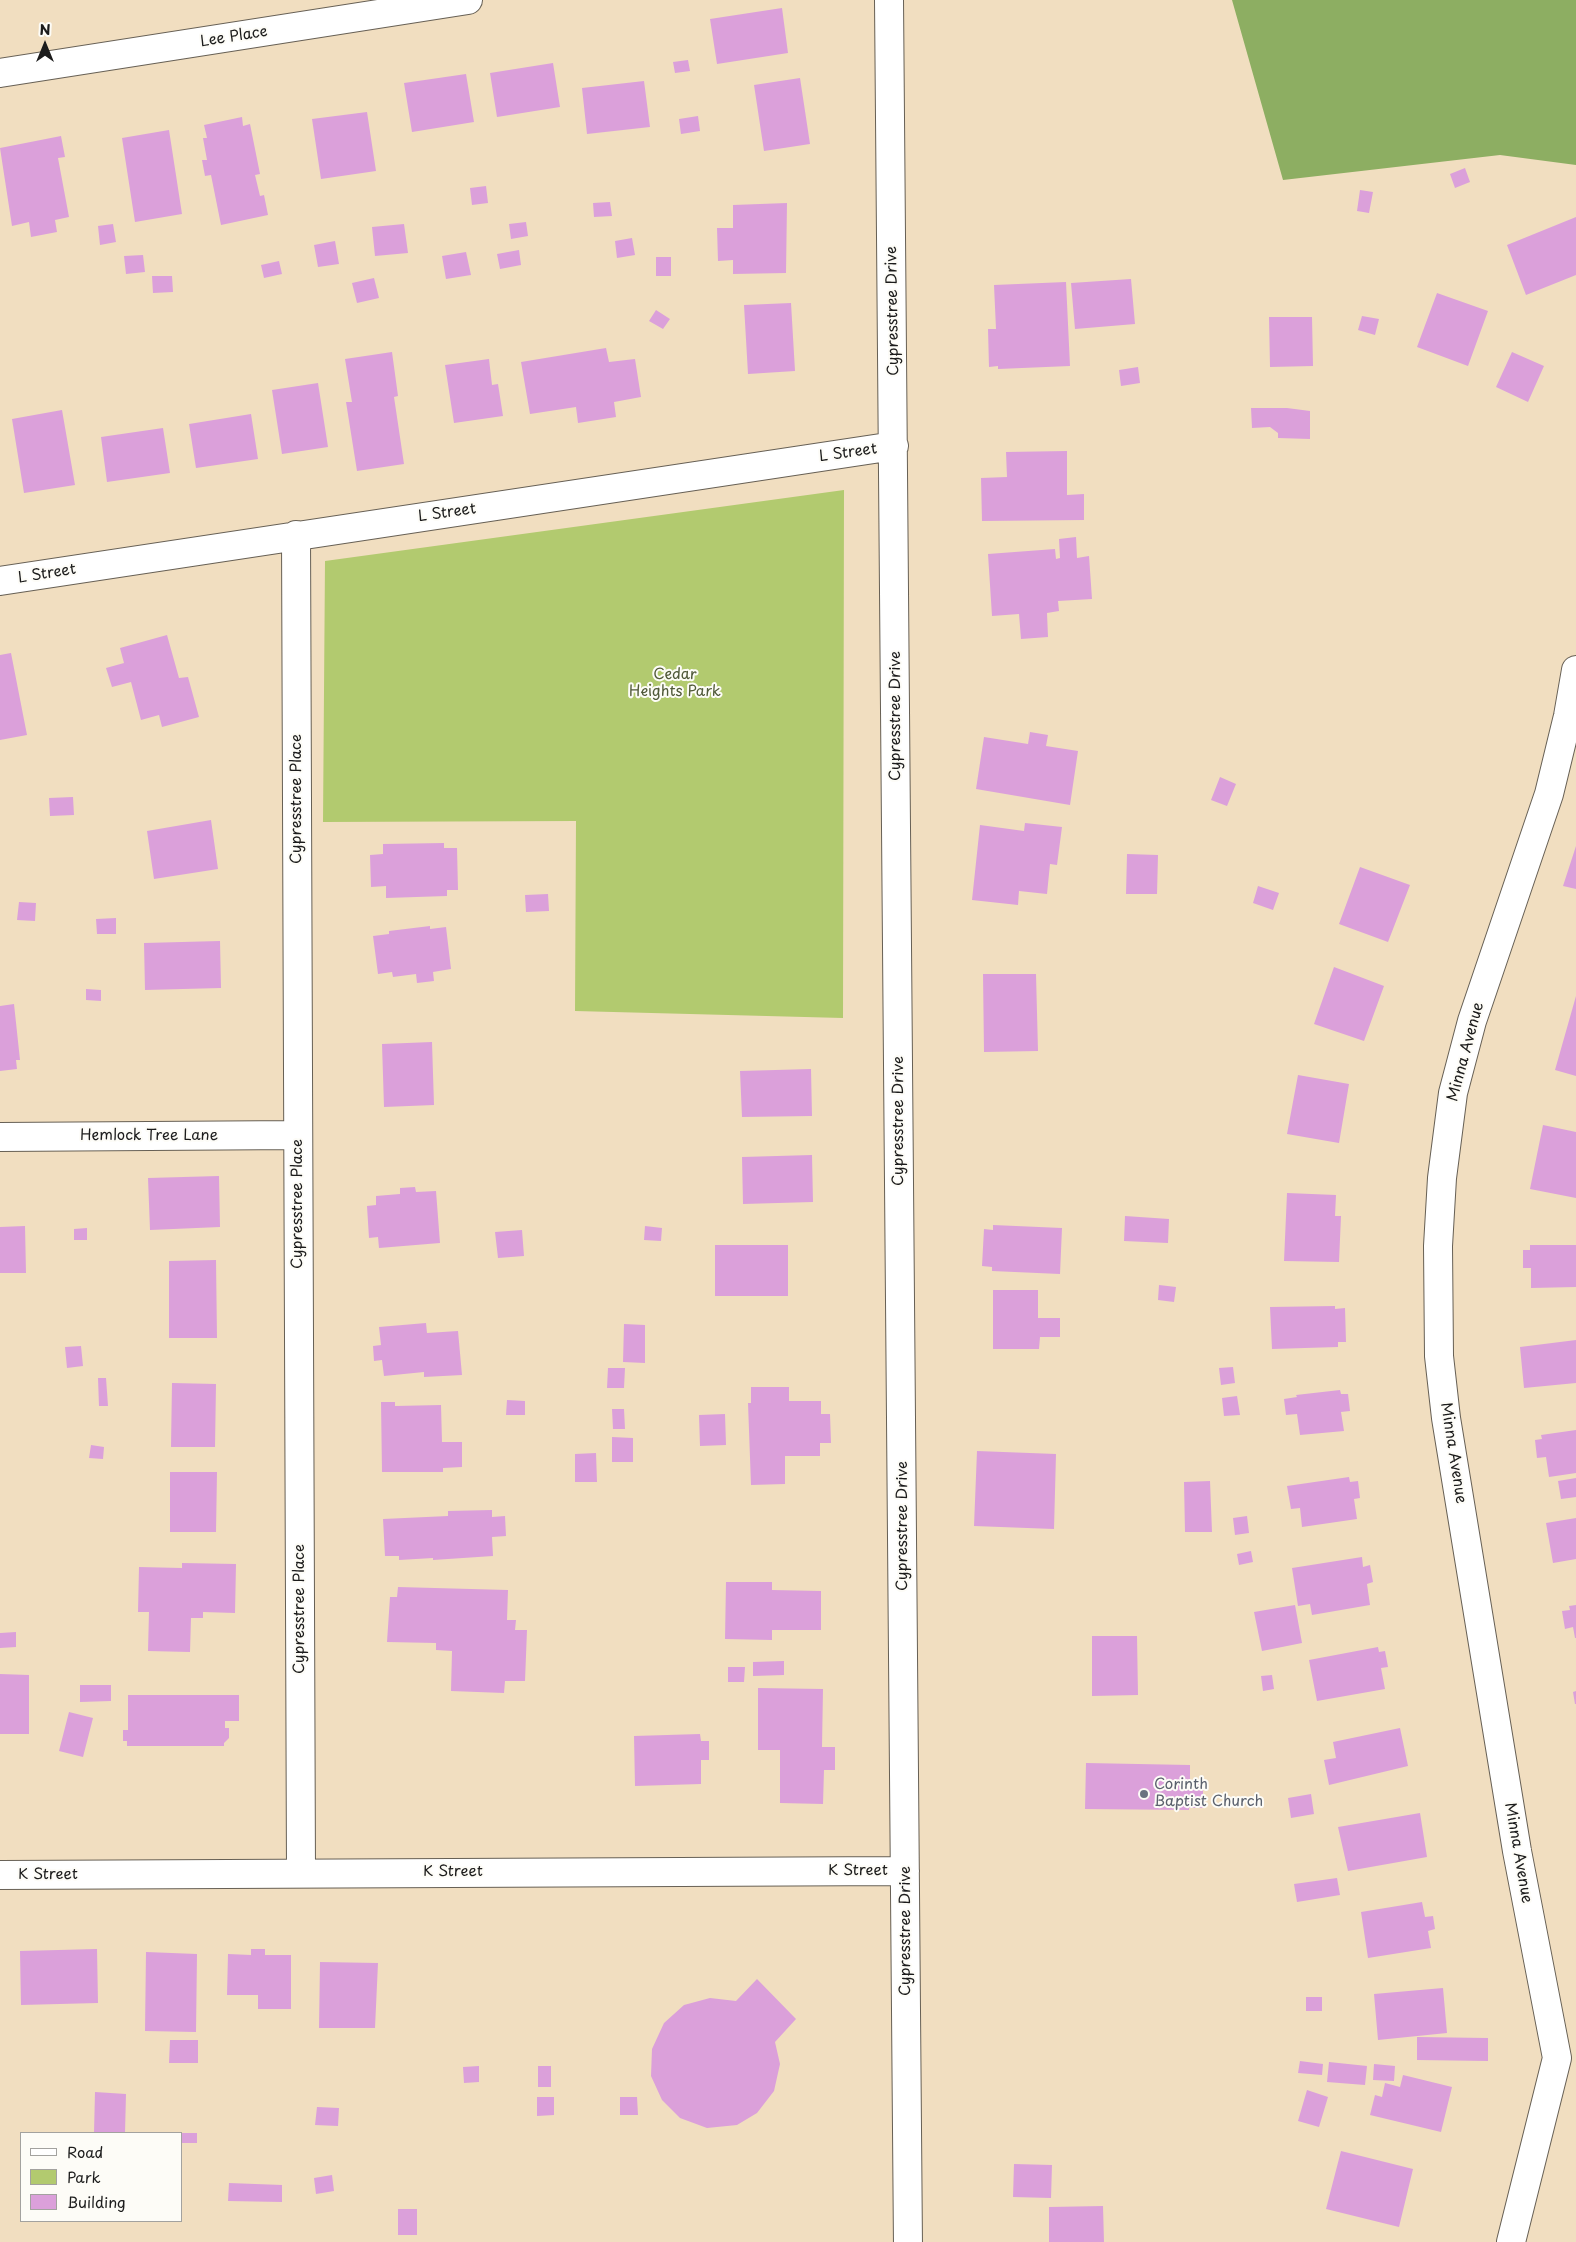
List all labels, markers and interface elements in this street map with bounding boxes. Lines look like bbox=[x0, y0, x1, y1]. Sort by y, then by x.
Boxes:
text: N bbox=[39, 19, 51, 40]
north arrow bbox=[20, 20, 70, 70]
street label: Lee Place bbox=[199, 23, 269, 51]
street label: Cypresstree Drive bbox=[883, 246, 903, 376]
street label: L Street bbox=[818, 440, 878, 466]
street label: L Street bbox=[417, 500, 477, 526]
street label: L Street bbox=[17, 561, 77, 587]
street label: Cypresstree Drive bbox=[887, 651, 905, 781]
park label: Cedar Heights Park bbox=[629, 666, 721, 701]
street label: Cypresstree Place bbox=[288, 734, 306, 864]
street label: Minna Avenue bbox=[1444, 1000, 1488, 1104]
street label: Cypresstree Drive bbox=[890, 1056, 908, 1186]
street label: Hemlock Tree Lane bbox=[80, 1127, 218, 1145]
street label: Cypresstree Place bbox=[289, 1139, 307, 1269]
street label: Minna Avenue bbox=[1436, 1401, 1470, 1505]
street label: Cypresstree Drive bbox=[894, 1461, 912, 1591]
street label: Cypresstree Place bbox=[291, 1544, 309, 1674]
place label: Corinth Baptist Church bbox=[1154, 1776, 1263, 1811]
marker: Corinth Baptist Church bbox=[1138, 1788, 1150, 1800]
street label: Minna Avenue bbox=[1500, 1801, 1536, 1905]
street label: K Street bbox=[828, 1862, 888, 1880]
street label: K Street bbox=[423, 1863, 483, 1881]
street label: K Street bbox=[18, 1866, 78, 1884]
street label: Cypresstree Drive bbox=[897, 1866, 915, 1996]
legend bbox=[20, 2132, 182, 2222]
text: Road bbox=[67, 2140, 103, 2163]
text: Park bbox=[67, 2165, 101, 2188]
text: Building bbox=[67, 2190, 126, 2213]

